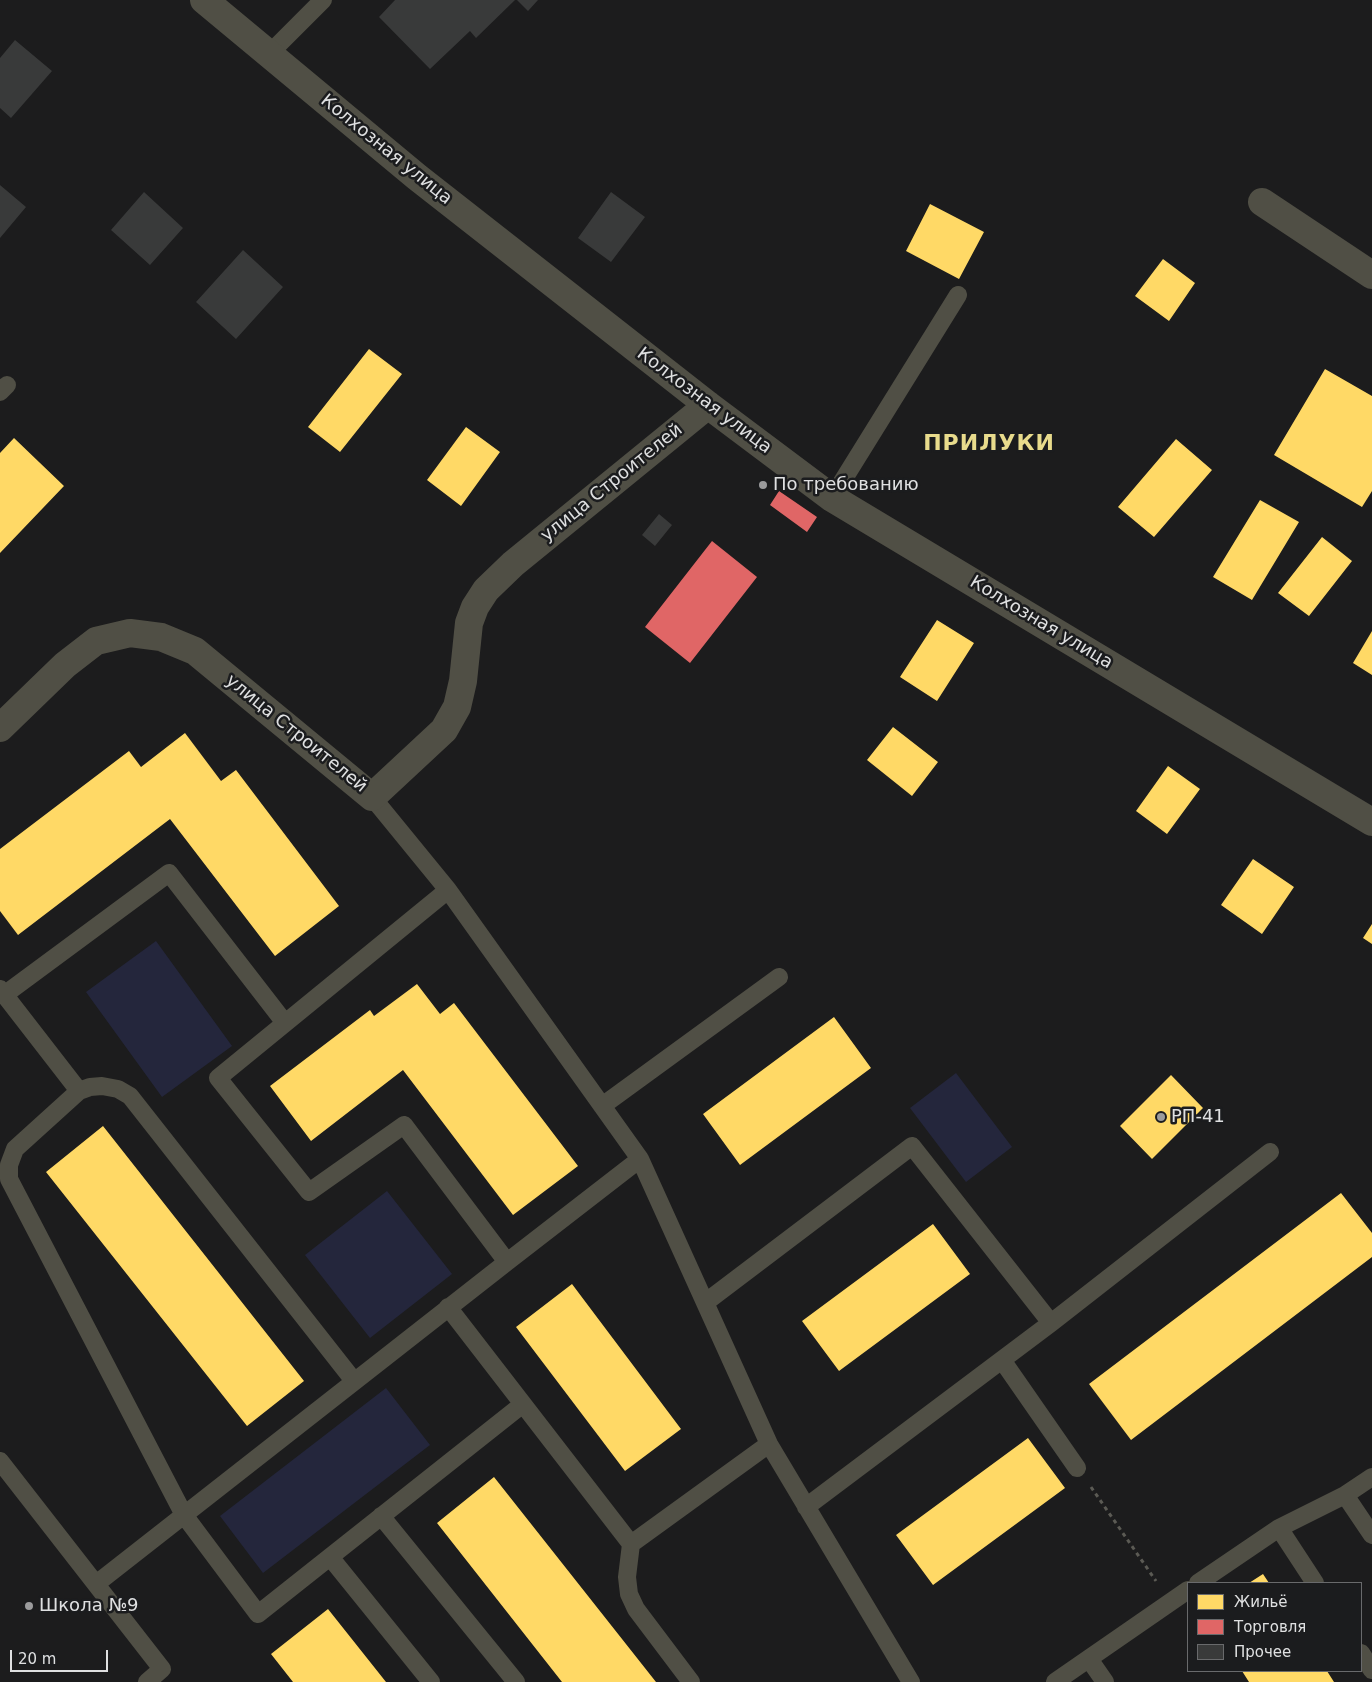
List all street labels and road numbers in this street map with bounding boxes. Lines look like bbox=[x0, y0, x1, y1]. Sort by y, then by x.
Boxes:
street label: Колхозная улица bbox=[316, 90, 456, 210]
street label: Колхозная улица bbox=[632, 343, 776, 459]
street label: улица Строителей bbox=[537, 419, 687, 547]
street label: Колхозная улица bbox=[966, 572, 1116, 674]
street label: улица Строителей bbox=[221, 670, 371, 798]

